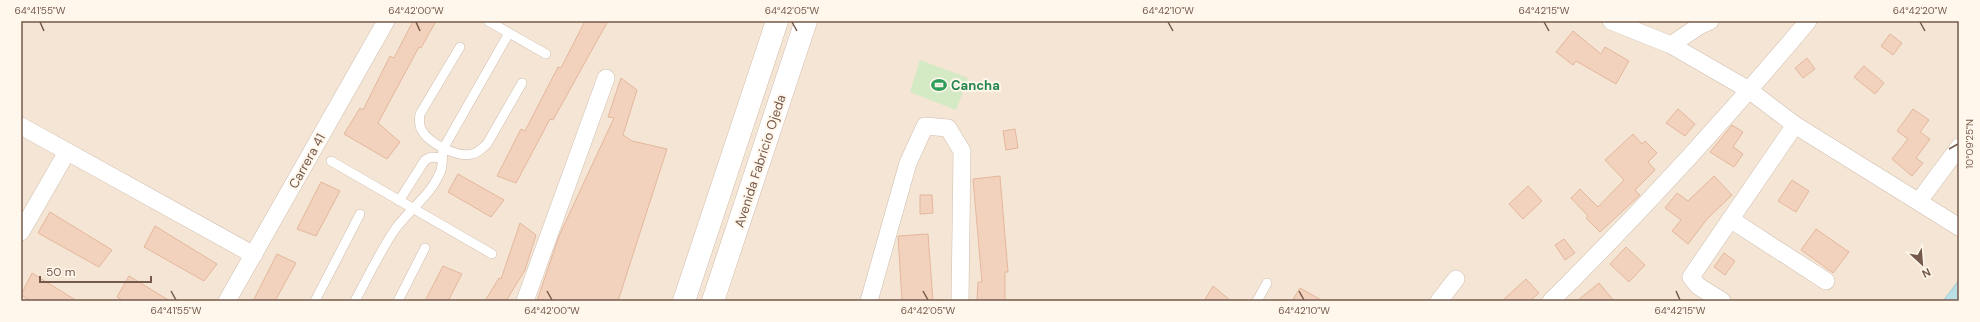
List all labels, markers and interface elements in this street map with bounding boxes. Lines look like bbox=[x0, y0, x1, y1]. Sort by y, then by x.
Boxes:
text: 64°41'55"W bbox=[15, 4, 66, 17]
text: 64°42'00"W bbox=[388, 4, 444, 17]
text: 64°42'05"W bbox=[765, 4, 820, 17]
text: 64°42'10"W bbox=[1142, 4, 1194, 17]
text: 64°42'15"W bbox=[1519, 4, 1570, 17]
text: 64°42'20"W bbox=[1893, 4, 1947, 17]
sports icon: Cancha bbox=[930, 76, 948, 94]
place label: Cancha bbox=[951, 77, 1000, 94]
street label: Avenida Fabricio Ojeda bbox=[731, 93, 789, 229]
text: 10°09'25"N bbox=[1963, 119, 1976, 169]
street label: Carrera 41 bbox=[285, 130, 329, 192]
north arrow bbox=[1902, 244, 1942, 284]
scale bar bbox=[40, 258, 151, 284]
text: 50 m bbox=[46, 264, 75, 280]
text: N bbox=[1920, 265, 1933, 281]
text: 64°41'55"W bbox=[151, 304, 202, 317]
text: 64°42'00"W bbox=[524, 304, 580, 317]
text: 64°42'05"W bbox=[901, 304, 956, 317]
text: 64°42'10"W bbox=[1278, 304, 1330, 317]
text: 64°42'15"W bbox=[1655, 304, 1706, 317]

